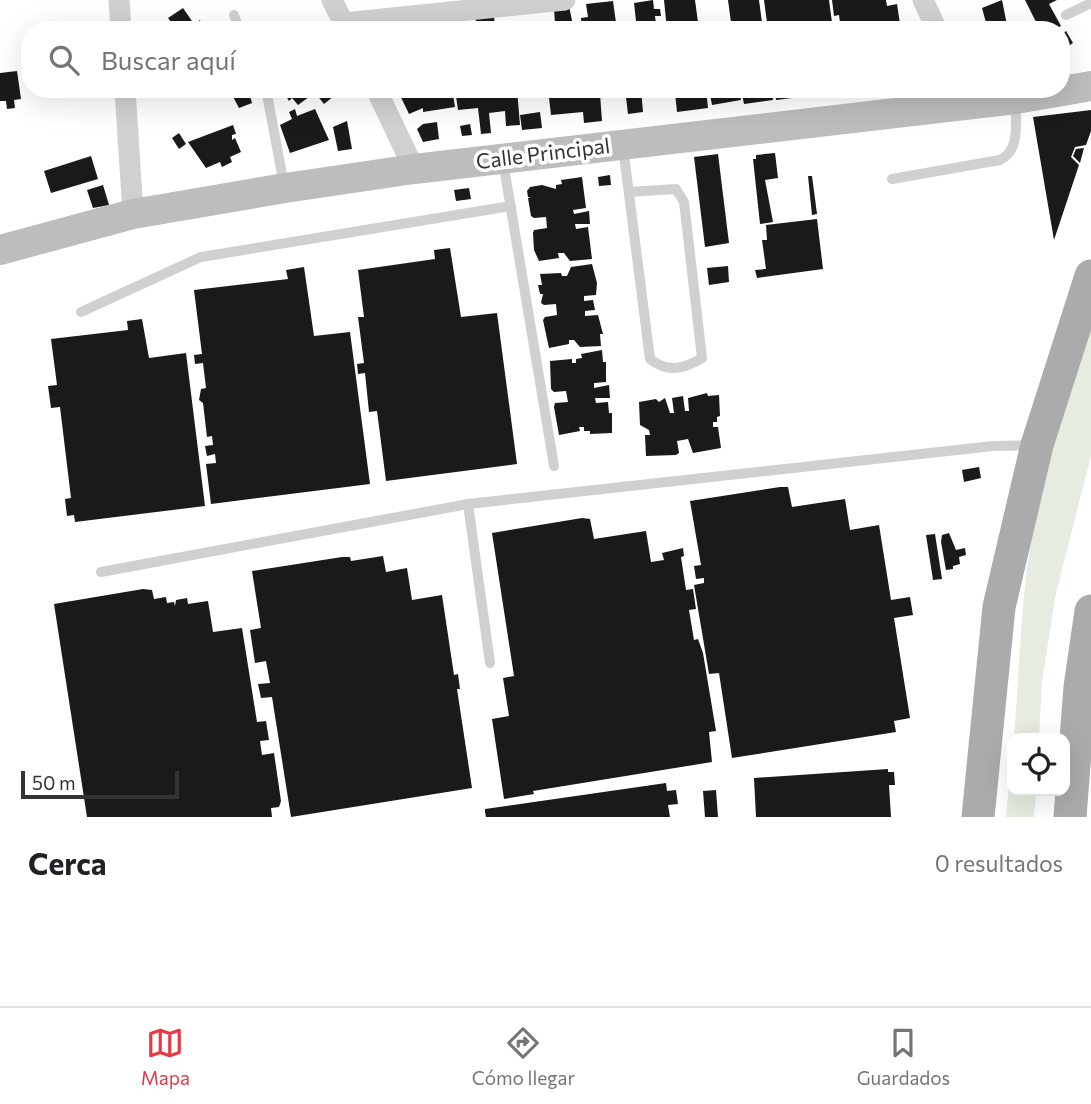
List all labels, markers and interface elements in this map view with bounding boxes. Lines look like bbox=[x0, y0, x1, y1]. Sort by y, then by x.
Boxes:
search box bbox=[21, 21, 1070, 98]
icon: search bbox=[45, 41, 83, 79]
text: Buscar aquí bbox=[101, 44, 236, 75]
street label: Calle Principal bbox=[474, 132, 611, 173]
map controls bbox=[1007, 733, 1070, 796]
button: locate bbox=[1007, 733, 1070, 796]
scale bar bbox=[21, 768, 178, 800]
text: 50 m bbox=[32, 771, 76, 794]
text: Cerca bbox=[28, 844, 107, 881]
text: 0 resultados bbox=[935, 849, 1063, 877]
tab: Mapa bbox=[141, 1024, 190, 1089]
tab: Cómo llegar bbox=[472, 1024, 575, 1089]
tab: Guardados bbox=[857, 1024, 950, 1089]

